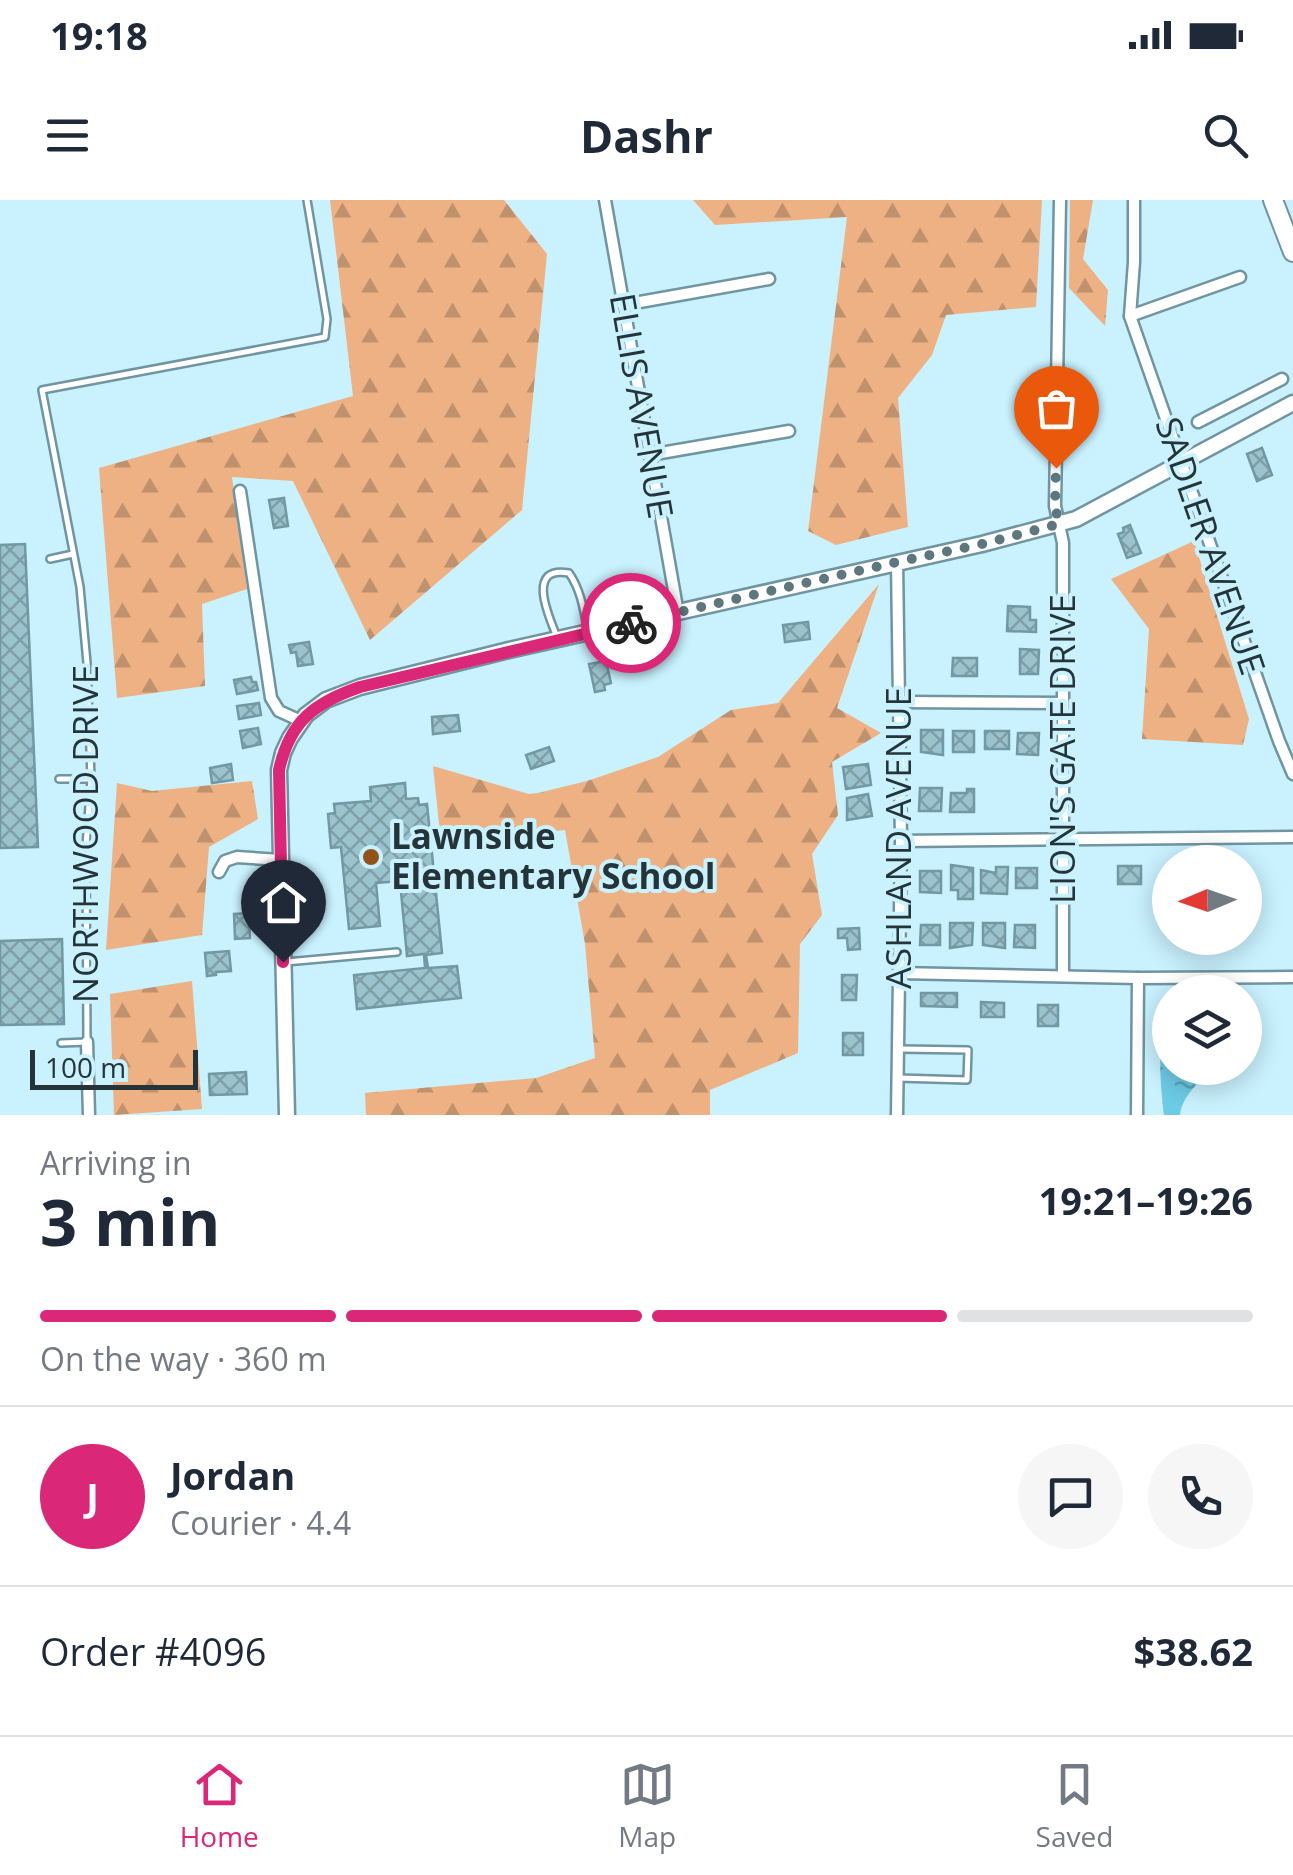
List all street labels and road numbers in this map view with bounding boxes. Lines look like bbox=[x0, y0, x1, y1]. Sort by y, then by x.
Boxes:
street label: ELLIS AVENUE bbox=[600, 289, 685, 522]
street label: SADLER AVENUE bbox=[1145, 411, 1277, 680]
street label: LION'S GATE DRIVE bbox=[1038, 594, 1085, 904]
street label: NORTHWOOD DRIVE bbox=[61, 665, 108, 1003]
street label: ASHLAND AVENUE bbox=[874, 687, 921, 989]

